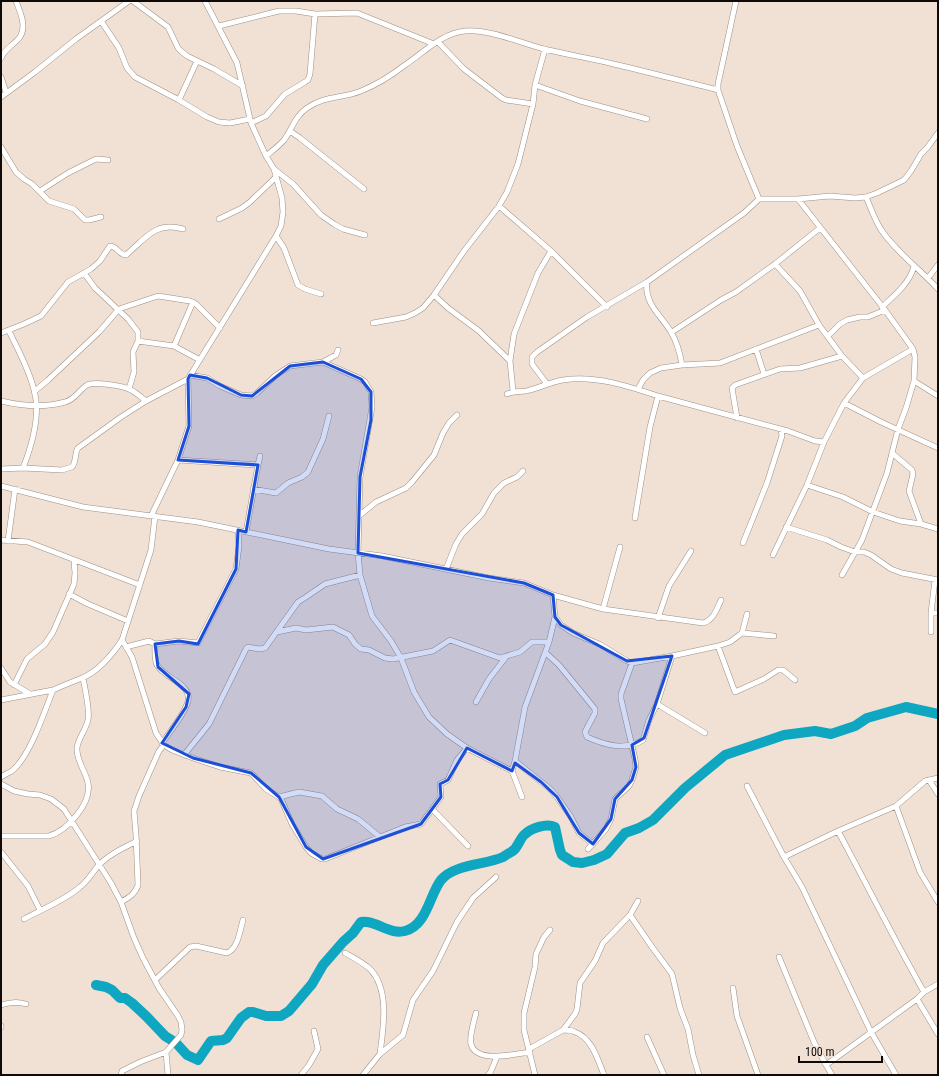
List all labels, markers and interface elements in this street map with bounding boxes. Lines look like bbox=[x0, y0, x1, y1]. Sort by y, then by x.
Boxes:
scale bar bbox=[799, 1038, 882, 1064]
text: 100 m bbox=[805, 1045, 835, 1059]

